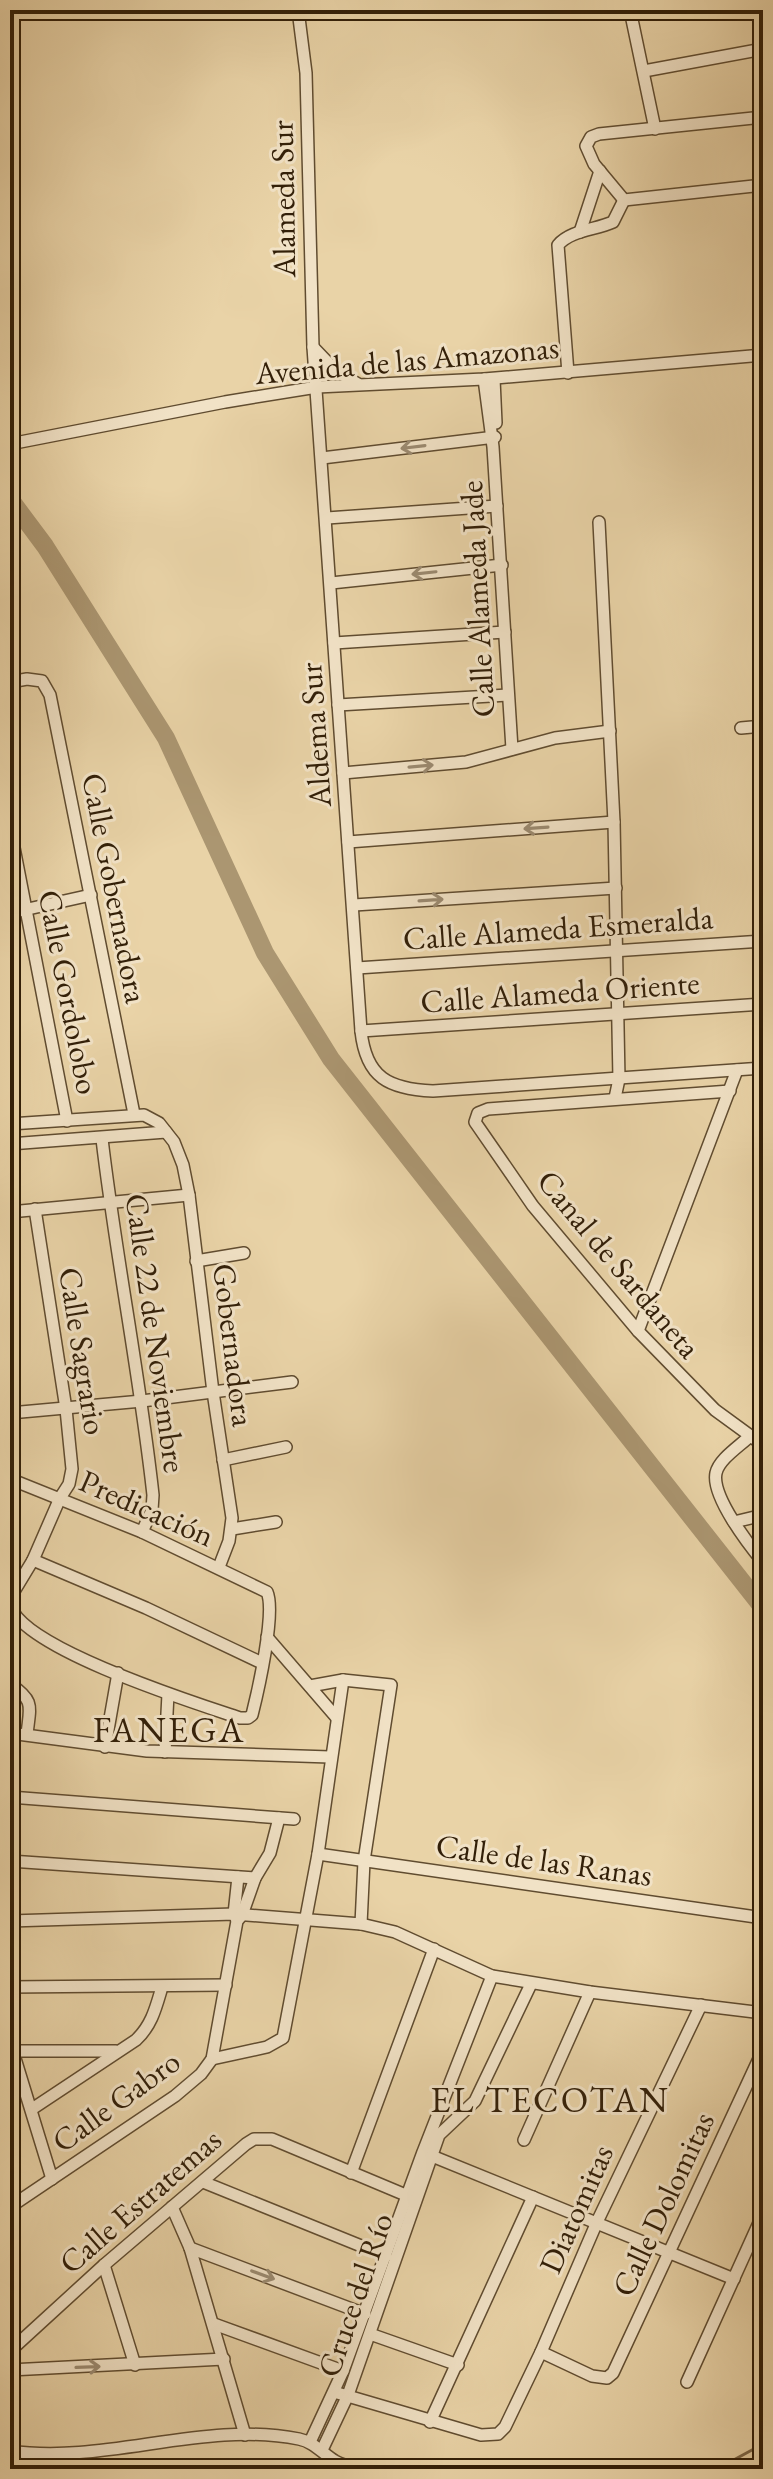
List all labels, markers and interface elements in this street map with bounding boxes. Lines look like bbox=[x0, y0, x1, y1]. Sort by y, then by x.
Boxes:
street label: Alameda Sur bbox=[261, 120, 305, 279]
street label: Avenida de las Amazonas bbox=[252, 326, 561, 394]
one-way arrow bbox=[400, 439, 427, 454]
street label: Calle Alameda Jade bbox=[450, 480, 504, 718]
one-way arrow bbox=[411, 565, 438, 580]
street label: Aldema Sur bbox=[289, 661, 341, 810]
one-way arrow bbox=[407, 759, 434, 774]
street label: Calle Gobernadora bbox=[72, 769, 158, 1007]
one-way arrow bbox=[523, 821, 550, 836]
street label: Calle Gordolobo bbox=[29, 886, 109, 1098]
one-way arrow bbox=[417, 892, 444, 907]
street label: Calle Alameda Esmeralda bbox=[402, 896, 715, 960]
street label: Calle Alameda Oriente bbox=[419, 961, 701, 1023]
street label: Canal de Sardaneta bbox=[528, 1161, 710, 1367]
street label: Calle 22 de Noviembre bbox=[116, 1191, 196, 1475]
street label: Gobernadora bbox=[203, 1261, 265, 1429]
street label: Calle Sagrario bbox=[49, 1264, 117, 1438]
street label: Predicación bbox=[73, 1460, 221, 1556]
district label: FANEGA bbox=[93, 1706, 245, 1753]
street label: Calle de las Ranas bbox=[433, 1824, 655, 1896]
street label: Calle Gabro bbox=[43, 2040, 189, 2162]
district label: EL TECOTAN bbox=[430, 2076, 670, 2123]
street label: Calle Dolomitas bbox=[602, 2105, 724, 2303]
street label: Calle Estratemas bbox=[50, 2119, 230, 2283]
street label: Diatomitas bbox=[529, 2138, 623, 2280]
street label: Cruce del Río bbox=[307, 2207, 403, 2383]
one-way arrow bbox=[250, 2269, 275, 2284]
one-way arrow bbox=[74, 2359, 101, 2374]

